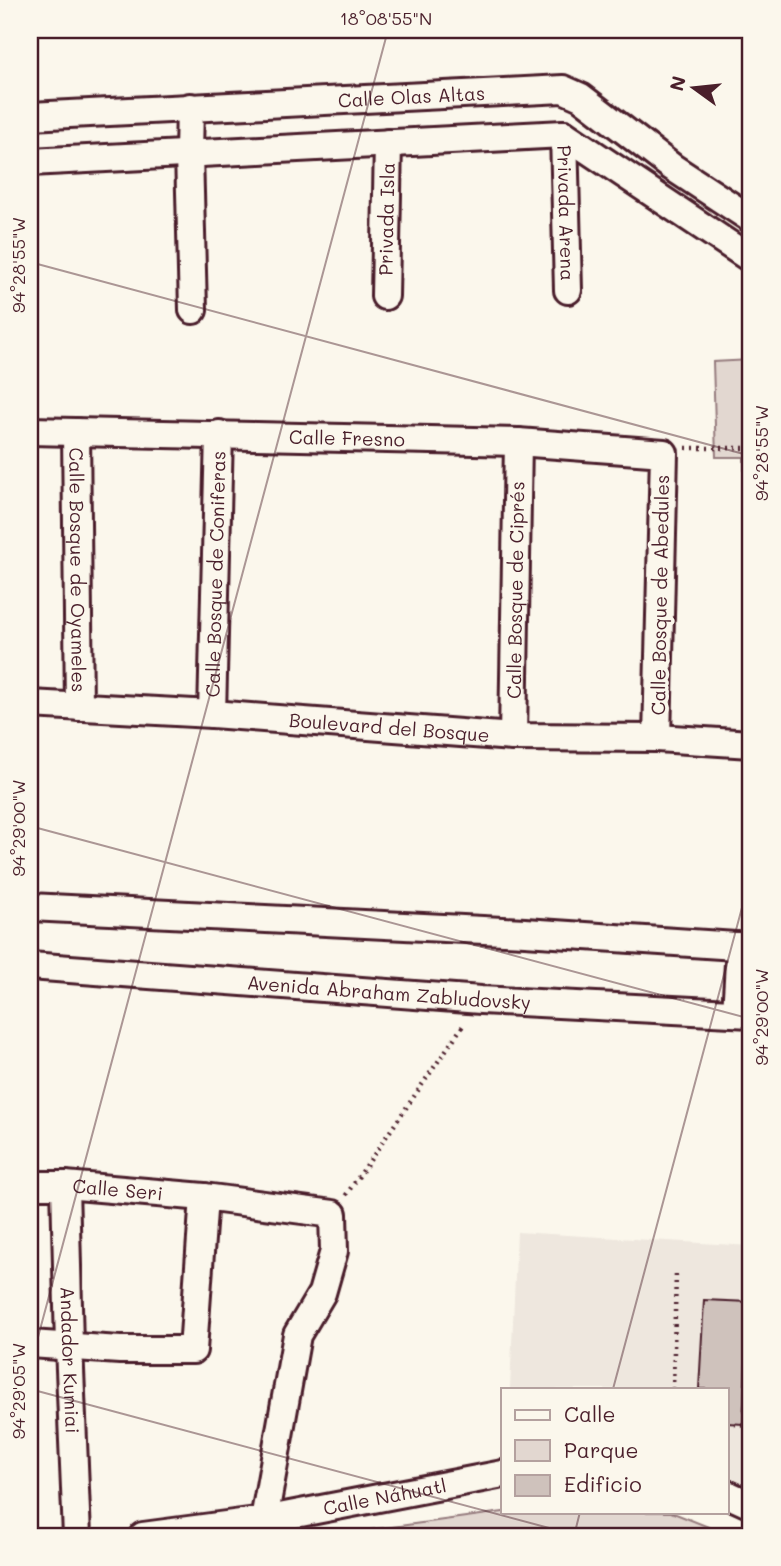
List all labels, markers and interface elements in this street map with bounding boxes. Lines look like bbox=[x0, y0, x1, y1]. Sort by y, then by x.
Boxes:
text: 18°08'55"N bbox=[340, 6, 432, 30]
north arrow bbox=[658, 52, 728, 122]
text: N bbox=[663, 73, 691, 94]
street label: Calle Olas Altas bbox=[337, 80, 486, 112]
street label: Privada Arena bbox=[552, 145, 581, 281]
street label: Privada Isla bbox=[372, 162, 400, 276]
text: 94°28'55"W bbox=[6, 217, 30, 313]
text: 94°28'55"W bbox=[749, 405, 773, 501]
street label: Calle Fresno bbox=[289, 424, 405, 451]
street label: Calle Bosque de Oyameles bbox=[64, 447, 92, 693]
street label: Calle Bosque de Coniferas bbox=[199, 450, 231, 698]
street label: Calle Bosque de Abedules bbox=[645, 474, 674, 715]
street label: Calle Bosque de Ciprés bbox=[501, 481, 529, 699]
street label: Boulevard del Bosque bbox=[288, 707, 490, 747]
text: 94°29'00"W bbox=[6, 779, 30, 877]
text: 94°29'00"W bbox=[749, 968, 773, 1066]
street label: Avenida Abraham Zabludovsky bbox=[246, 969, 532, 1015]
street label: Calle Seri bbox=[72, 1173, 164, 1205]
street label: Andador Kumiai bbox=[56, 1286, 86, 1434]
text: 94°29'05"W bbox=[6, 1343, 30, 1439]
legend bbox=[501, 1388, 728, 1514]
text: Calle bbox=[564, 1400, 616, 1427]
text: Parque bbox=[564, 1436, 638, 1463]
text: Edificio bbox=[564, 1470, 642, 1497]
street label: Calle Náhuatl bbox=[321, 1472, 448, 1520]

